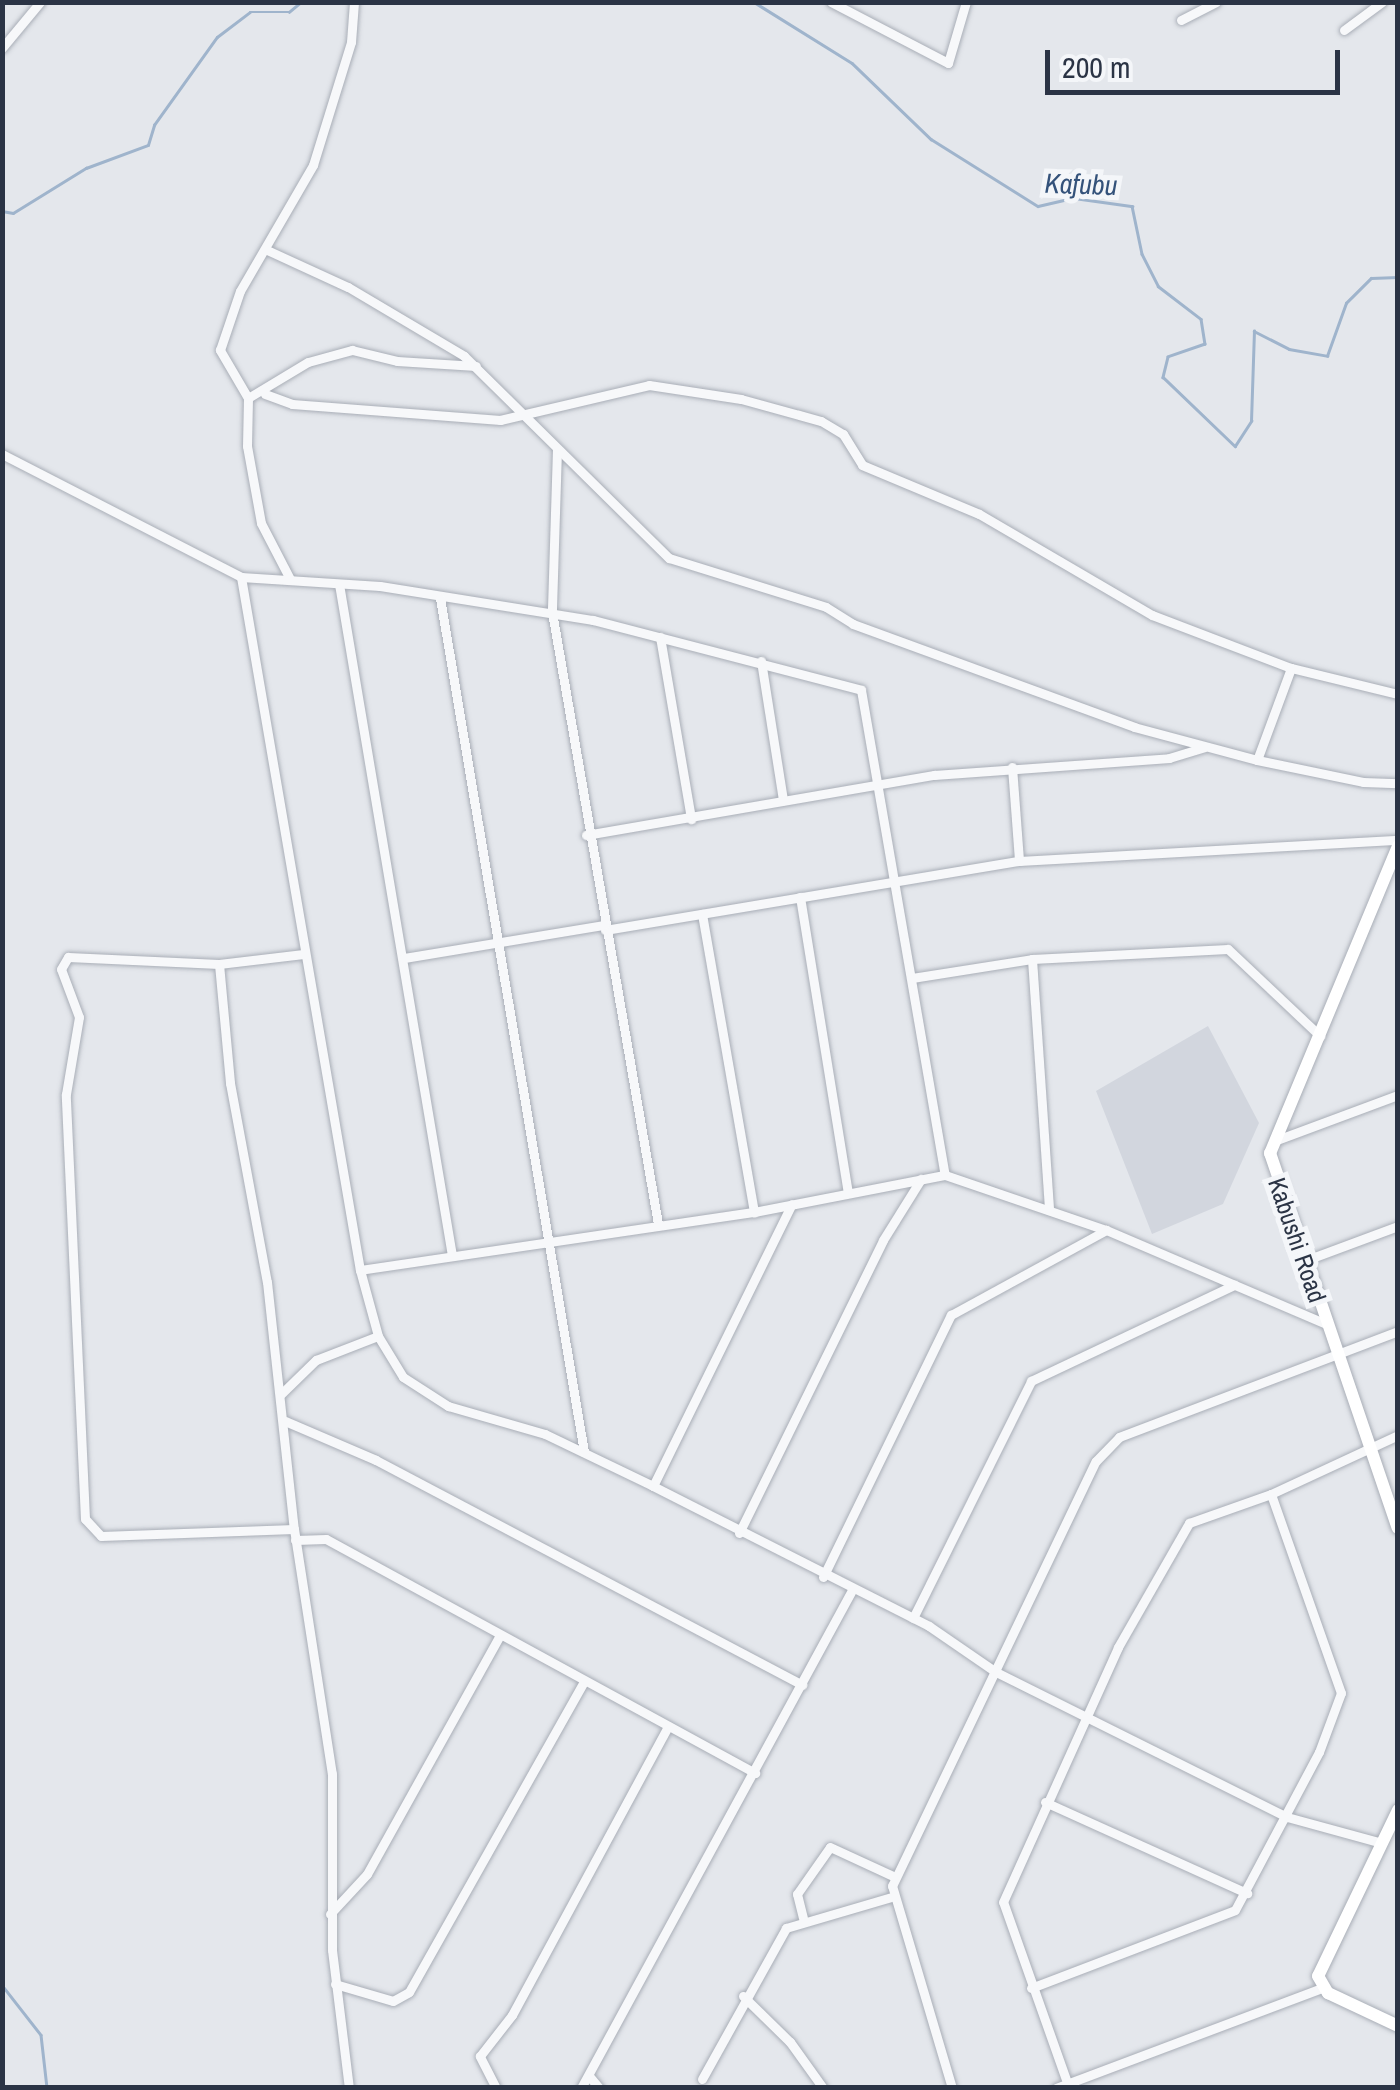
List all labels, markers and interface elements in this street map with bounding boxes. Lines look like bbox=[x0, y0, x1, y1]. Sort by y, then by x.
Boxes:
scale bar bbox=[1050, 30, 1345, 92]
text: 200 m bbox=[1062, 47, 1130, 87]
water label: Kafubu bbox=[1044, 166, 1118, 202]
street label: Kabushi Road bbox=[1262, 1174, 1332, 1306]

